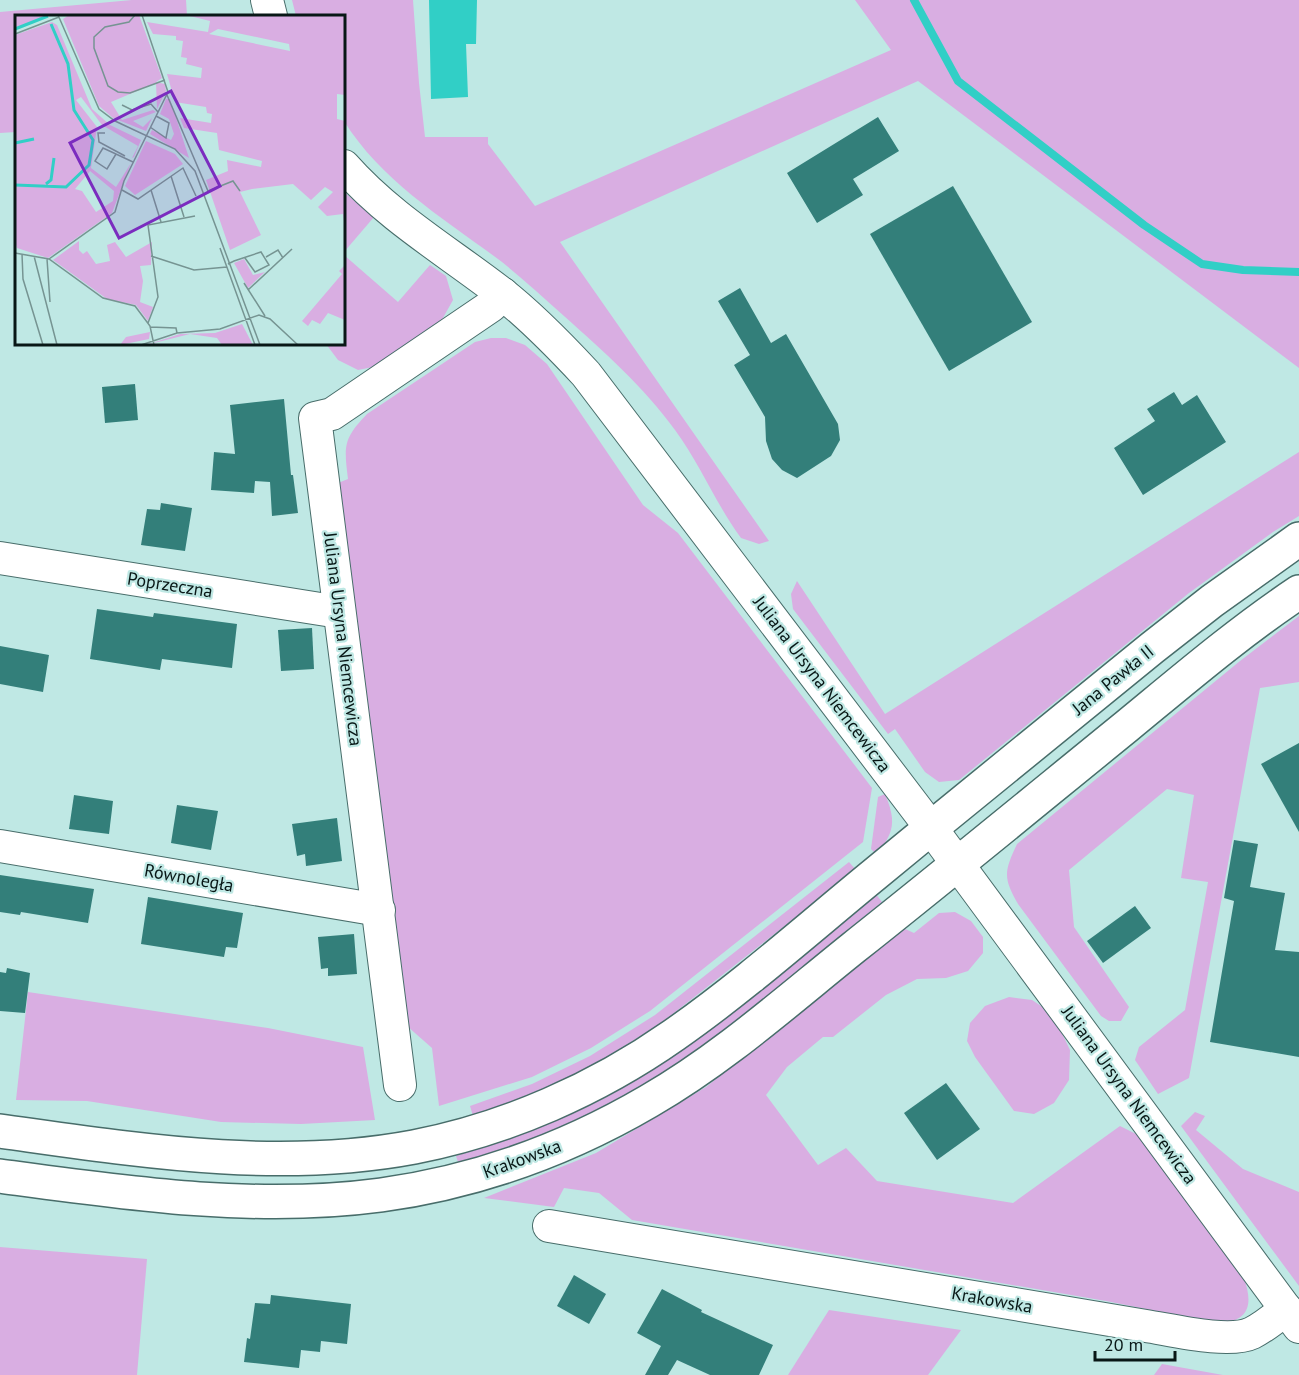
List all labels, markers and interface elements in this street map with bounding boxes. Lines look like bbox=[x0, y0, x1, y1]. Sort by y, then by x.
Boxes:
inset map bbox=[15, 15, 345, 345]
street label: Juliana Ursyna Niemcewicza bbox=[319, 530, 368, 747]
street label: Poprzeczna bbox=[126, 566, 214, 603]
street label: Juliana Ursyna Niemcewicza bbox=[748, 590, 896, 777]
street label: Jana Pawła II bbox=[1066, 640, 1158, 720]
street label: Równoległa bbox=[143, 858, 235, 897]
street label: Juliana Ursyna Niemcewicza bbox=[1056, 1000, 1202, 1188]
street label: Krakowska bbox=[479, 1134, 564, 1183]
street label: Krakowska bbox=[950, 1281, 1034, 1318]
scale bar bbox=[1095, 1324, 1174, 1362]
text: 20 m bbox=[1104, 1333, 1143, 1356]

